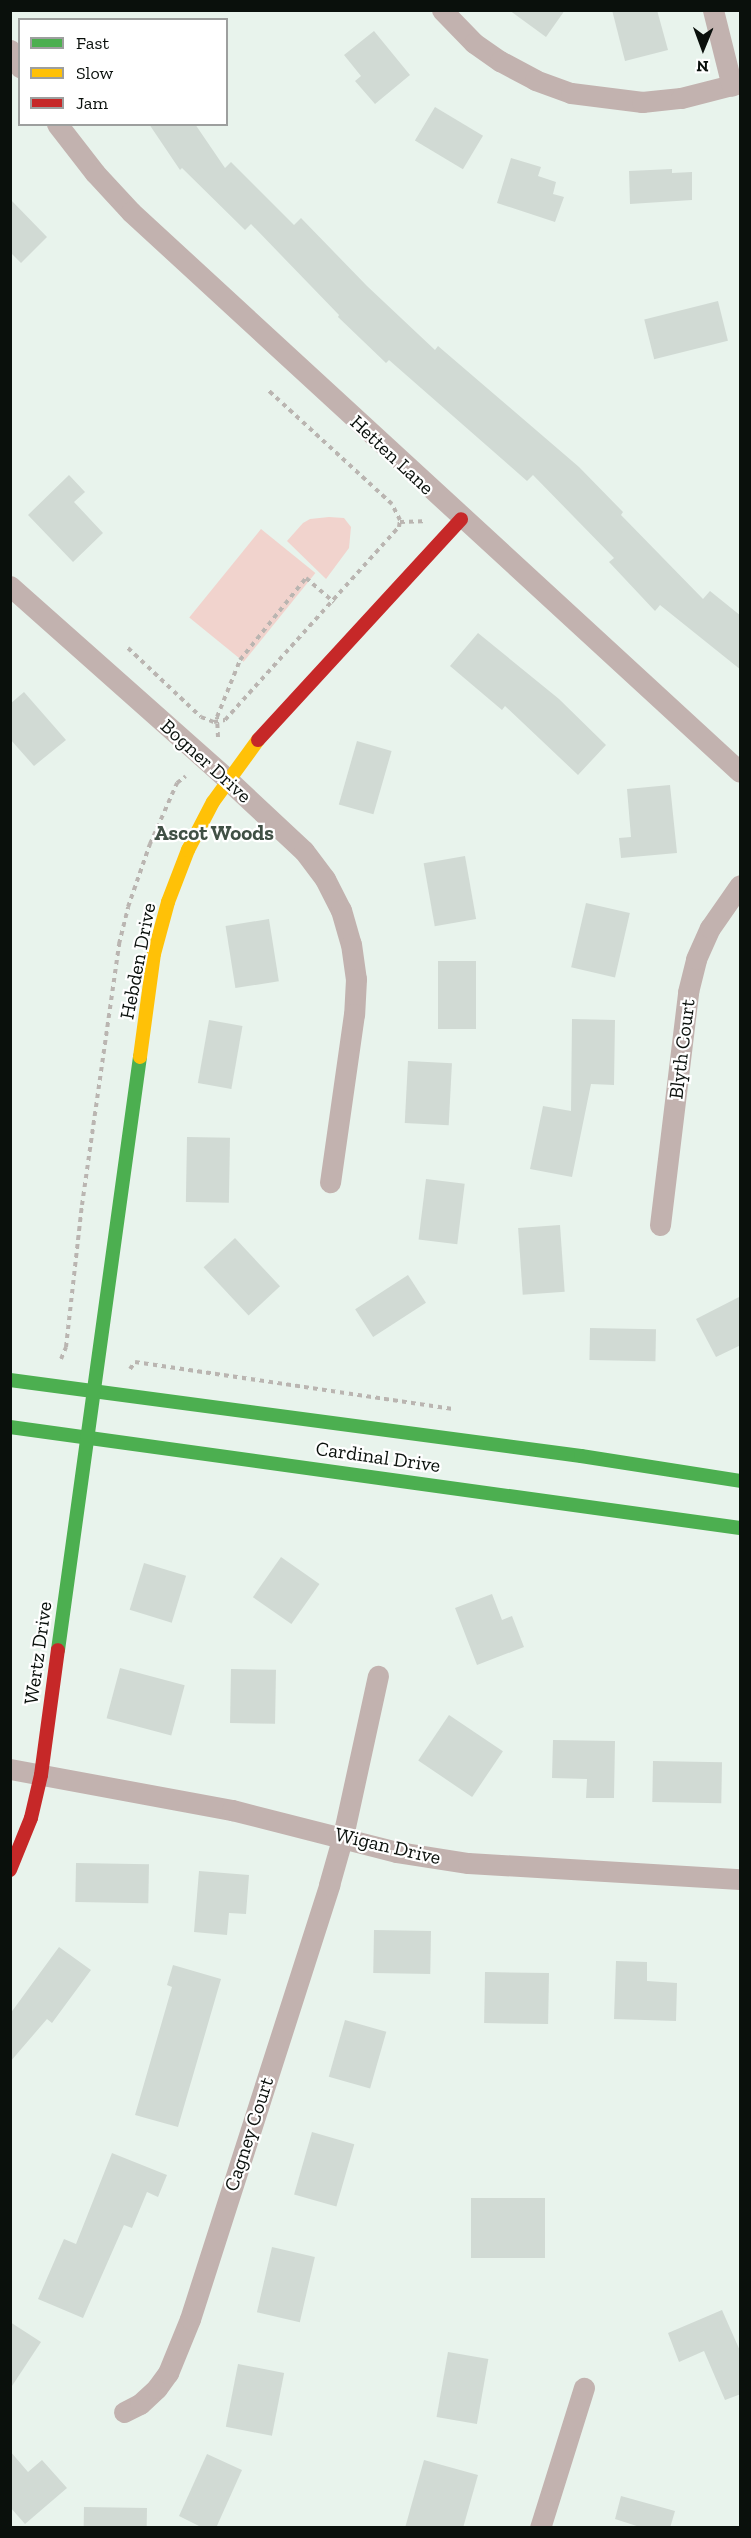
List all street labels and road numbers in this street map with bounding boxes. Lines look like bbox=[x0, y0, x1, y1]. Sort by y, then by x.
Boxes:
street label: Hetten Lane bbox=[345, 410, 439, 500]
street label: Bogner Drive bbox=[156, 714, 256, 808]
street label: Hebden Drive bbox=[115, 901, 161, 1021]
street label: Blyth Court bbox=[664, 998, 700, 1100]
street label: Cardinal Drive bbox=[314, 1436, 442, 1478]
street label: Wertz Drive bbox=[19, 1600, 57, 1706]
street label: Wigan Drive bbox=[333, 1822, 443, 1870]
street label: Cagney Court bbox=[219, 2074, 279, 2194]

